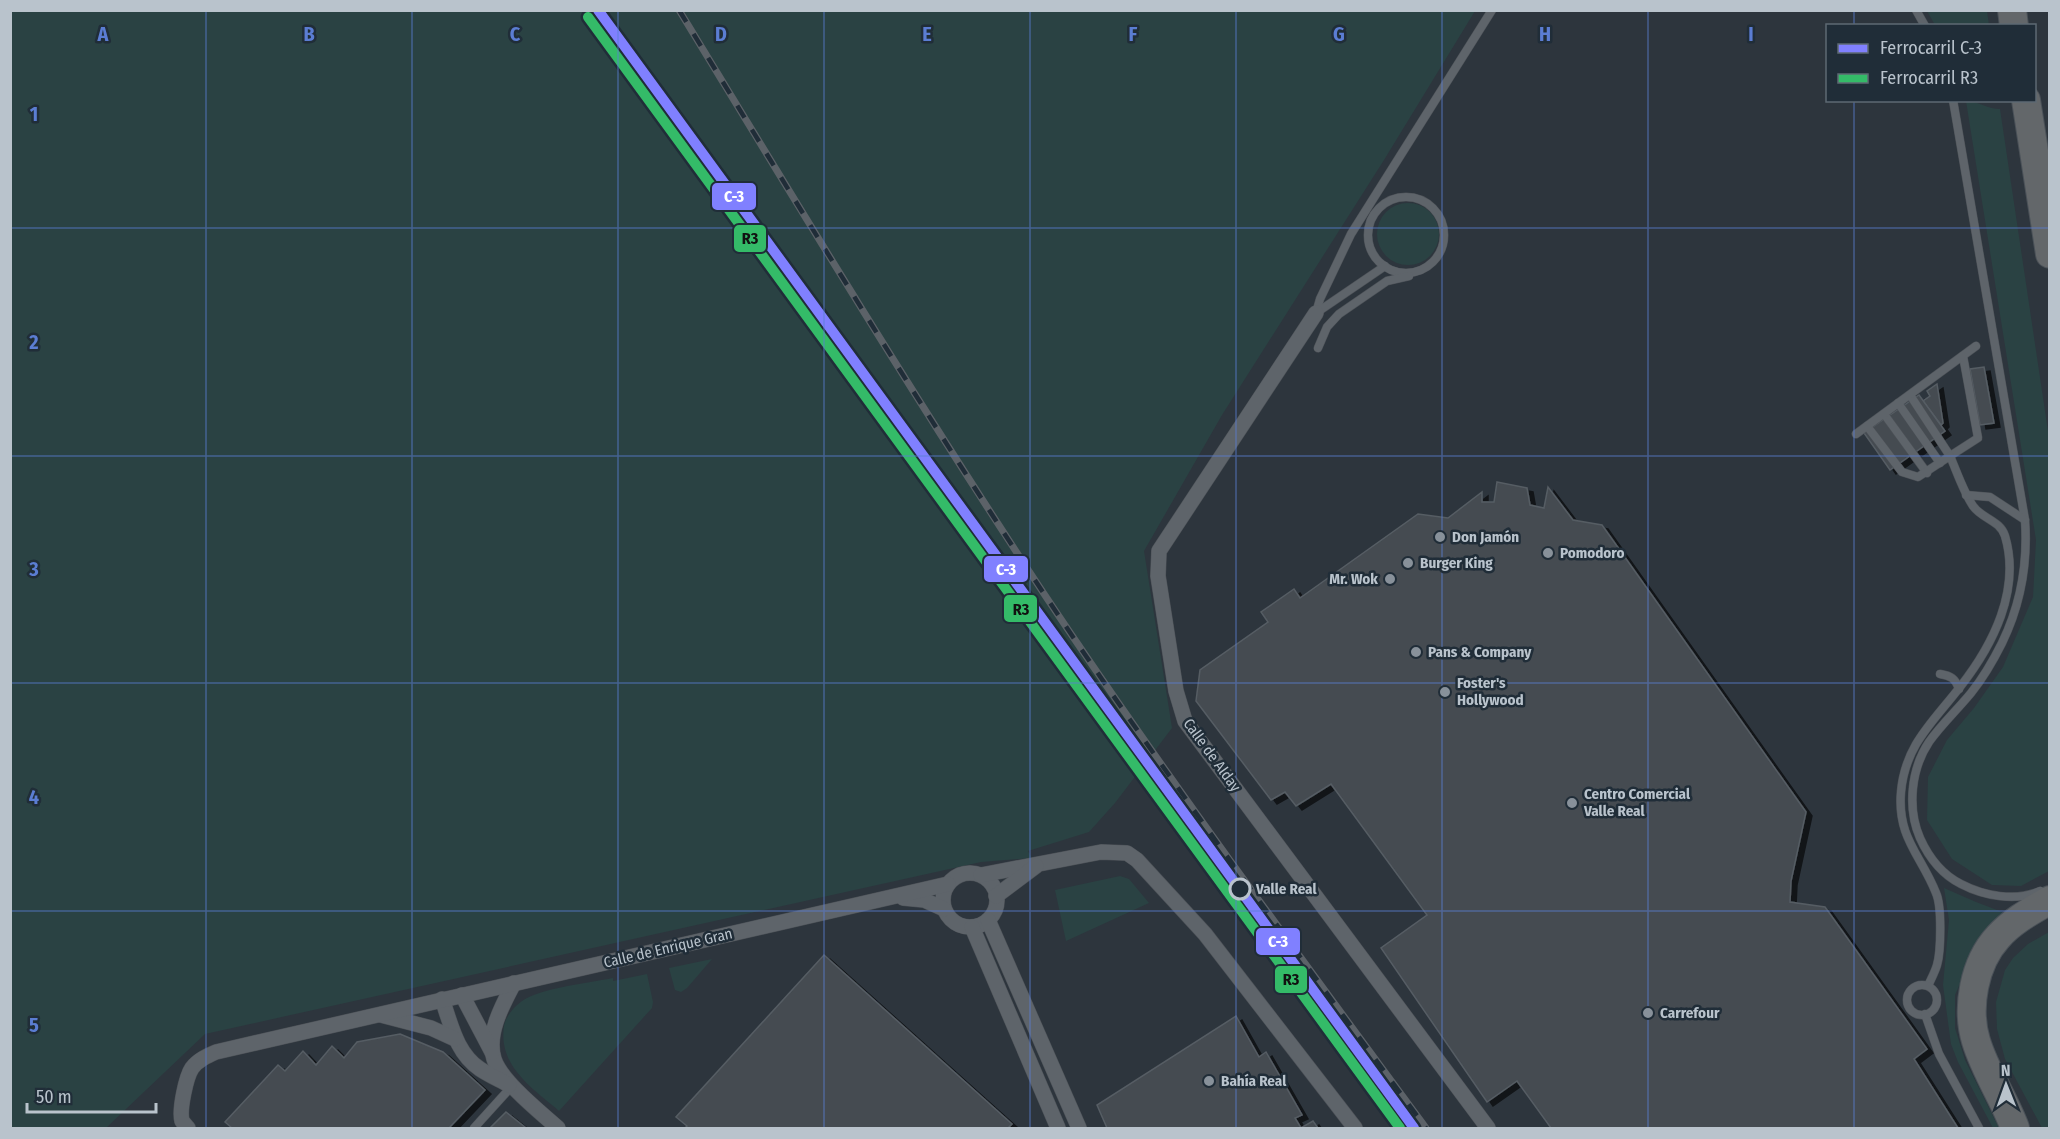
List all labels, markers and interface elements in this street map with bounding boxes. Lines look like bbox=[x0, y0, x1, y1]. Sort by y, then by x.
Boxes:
text: A bbox=[97, 22, 110, 46]
text: B bbox=[303, 22, 315, 46]
text: C bbox=[510, 22, 521, 46]
text: D bbox=[715, 22, 727, 46]
text: E bbox=[922, 22, 932, 46]
text: F bbox=[1129, 22, 1138, 46]
text: G bbox=[1333, 22, 1345, 46]
text: H bbox=[1539, 22, 1551, 46]
text: I bbox=[1748, 22, 1754, 46]
legend bbox=[1826, 24, 2036, 102]
text: Ferrocarril C-3 bbox=[1880, 37, 1982, 59]
text: Ferrocarril R3 bbox=[1880, 67, 1978, 89]
text: 1 bbox=[30, 102, 38, 126]
line badge: C-3 bbox=[711, 182, 757, 211]
text: C-3 bbox=[724, 187, 744, 206]
line badge: R3 bbox=[733, 224, 767, 253]
text: R3 bbox=[742, 229, 759, 248]
text: 2 bbox=[28, 330, 39, 354]
place label: Don Jamón bbox=[1452, 528, 1519, 546]
marker: Don Jamón bbox=[1433, 530, 1447, 544]
place label: Pomodoro bbox=[1560, 544, 1624, 562]
marker: Pomodoro bbox=[1541, 546, 1555, 560]
place label: Burger King bbox=[1420, 554, 1493, 572]
line badge: C-3 bbox=[983, 555, 1029, 583]
marker: Burger King bbox=[1401, 556, 1415, 570]
text: 3 bbox=[28, 557, 39, 581]
text: C-3 bbox=[996, 560, 1016, 579]
place label: Mr. Wok bbox=[1329, 570, 1378, 588]
marker: Mr. Wok bbox=[1383, 572, 1397, 586]
line badge: R3 bbox=[1003, 594, 1038, 623]
text: R3 bbox=[1013, 600, 1030, 619]
place label: Pans & Company bbox=[1428, 643, 1532, 661]
marker: Pans & Company bbox=[1409, 645, 1423, 659]
place label: Foster's Hollywood bbox=[1457, 674, 1524, 709]
marker: Foster's Hollywood bbox=[1438, 685, 1452, 699]
street label: Calle de Alday bbox=[1179, 715, 1245, 795]
text: 4 bbox=[29, 785, 39, 809]
place label: Centro Comercial Valle Real bbox=[1583, 785, 1691, 820]
marker: Centro Comercial Valle Real bbox=[1565, 796, 1579, 810]
marker: Valle Real bbox=[1229, 878, 1251, 900]
place label: Valle Real bbox=[1255, 880, 1317, 898]
street label: Calle de Enrique Gran bbox=[602, 924, 734, 972]
line badge: C-3 bbox=[1255, 927, 1301, 956]
text: C-3 bbox=[1268, 932, 1288, 951]
line badge: R3 bbox=[1274, 965, 1308, 994]
text: R3 bbox=[1283, 970, 1300, 989]
place label: Carrefour bbox=[1660, 1004, 1720, 1022]
marker: Carrefour bbox=[1641, 1006, 1655, 1020]
text: 5 bbox=[29, 1013, 39, 1037]
north arrow bbox=[1976, 1055, 2036, 1115]
text: N bbox=[2001, 1061, 2011, 1080]
place label: Bahía Real bbox=[1221, 1072, 1287, 1090]
marker: Bahía Real bbox=[1202, 1074, 1216, 1088]
scale bar bbox=[27, 1076, 156, 1114]
text: 50 m bbox=[36, 1086, 72, 1108]

